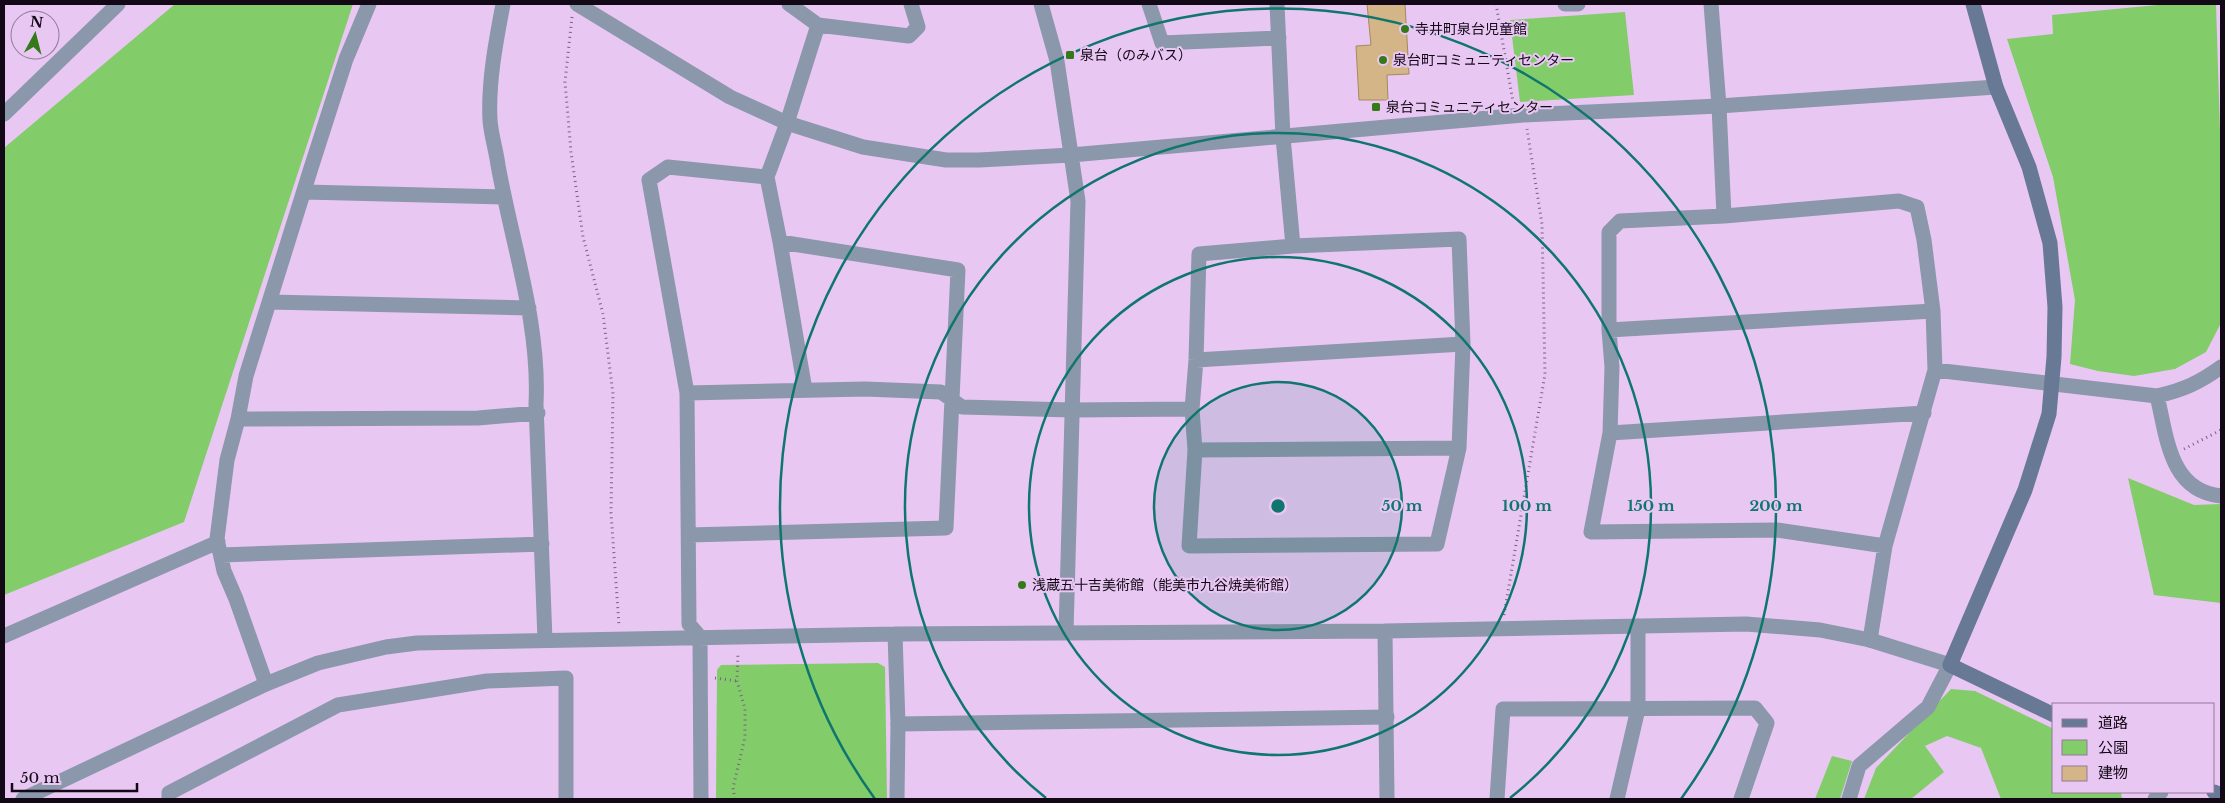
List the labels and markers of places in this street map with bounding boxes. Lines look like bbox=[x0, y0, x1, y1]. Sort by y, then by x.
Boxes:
place label: 寺井町泉台児童館 bbox=[1415, 20, 1527, 38]
marker: 寺井町泉台児童館 bbox=[1399, 23, 1411, 35]
place label: 泉台（のみバス） bbox=[1080, 46, 1192, 64]
marker: 泉台（のみバス） bbox=[1064, 49, 1076, 61]
place label: 泉台町コミュニティセンター bbox=[1393, 51, 1574, 69]
marker: 泉台町コミュニティセンター bbox=[1377, 54, 1389, 66]
place label: 泉台コミュニティセンター bbox=[1386, 98, 1553, 116]
marker: 泉台コミュニティセンター bbox=[1370, 101, 1382, 113]
centre of rings bbox=[1269, 497, 1287, 515]
place label: 浅蔵五十吉美術館（能美市九谷焼美術館） bbox=[1032, 576, 1298, 594]
marker: 浅蔵五十吉美術館（能美市九谷焼美術館） bbox=[1016, 579, 1028, 591]

